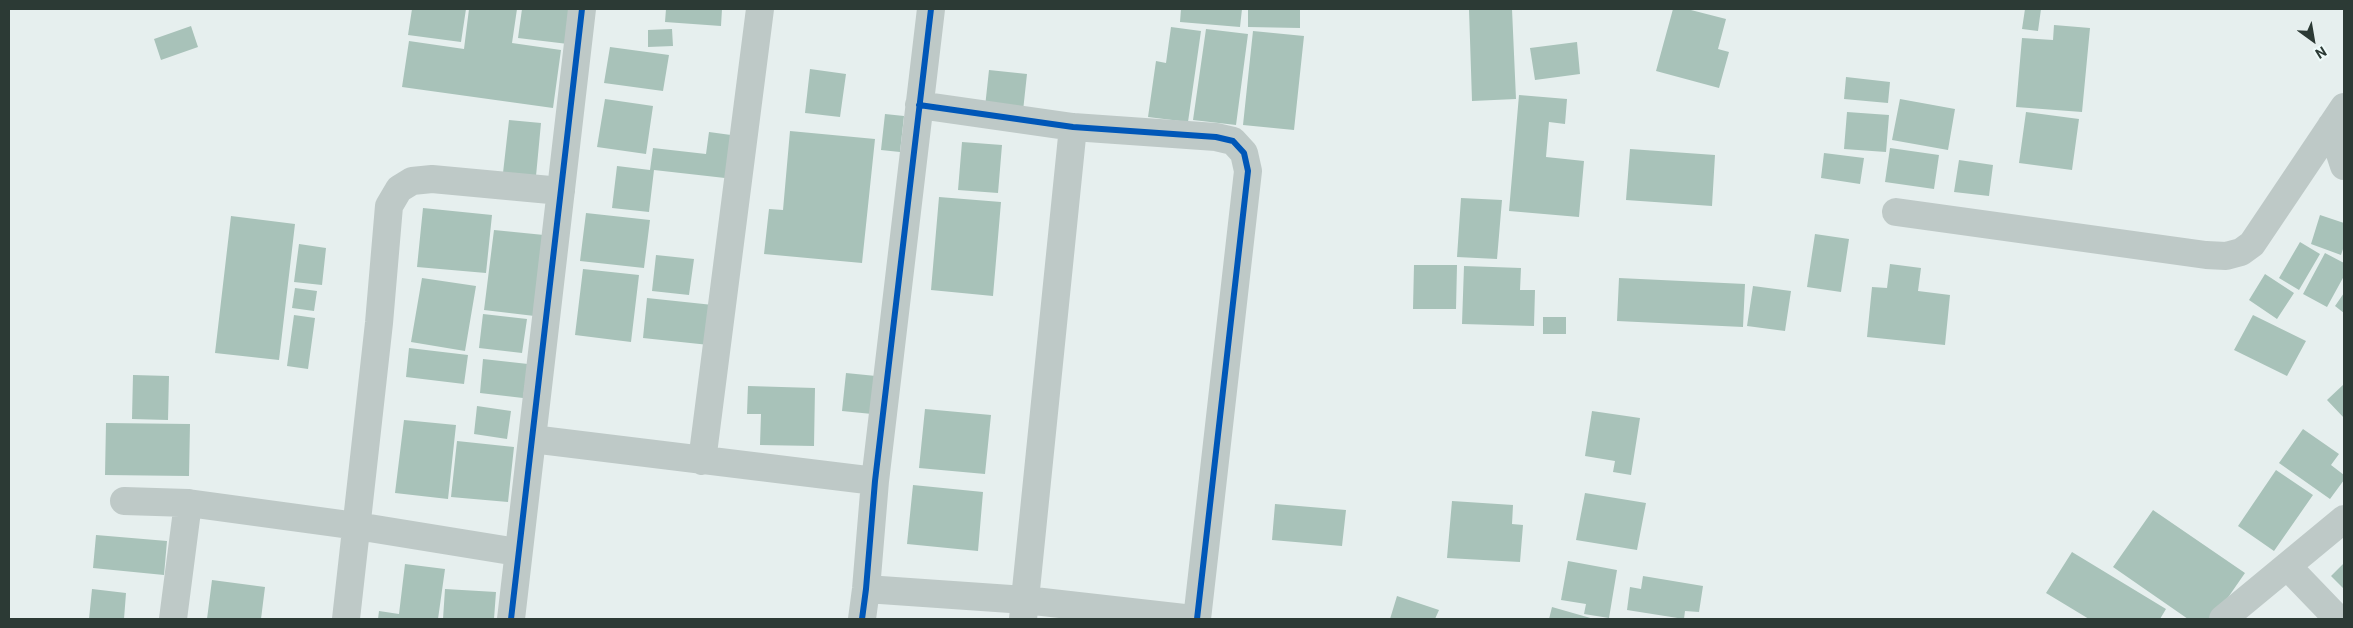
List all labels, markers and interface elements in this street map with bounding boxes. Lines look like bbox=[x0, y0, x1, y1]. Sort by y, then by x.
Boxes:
north arrow bbox=[2288, 15, 2338, 65]
text: N bbox=[2313, 43, 2329, 62]

